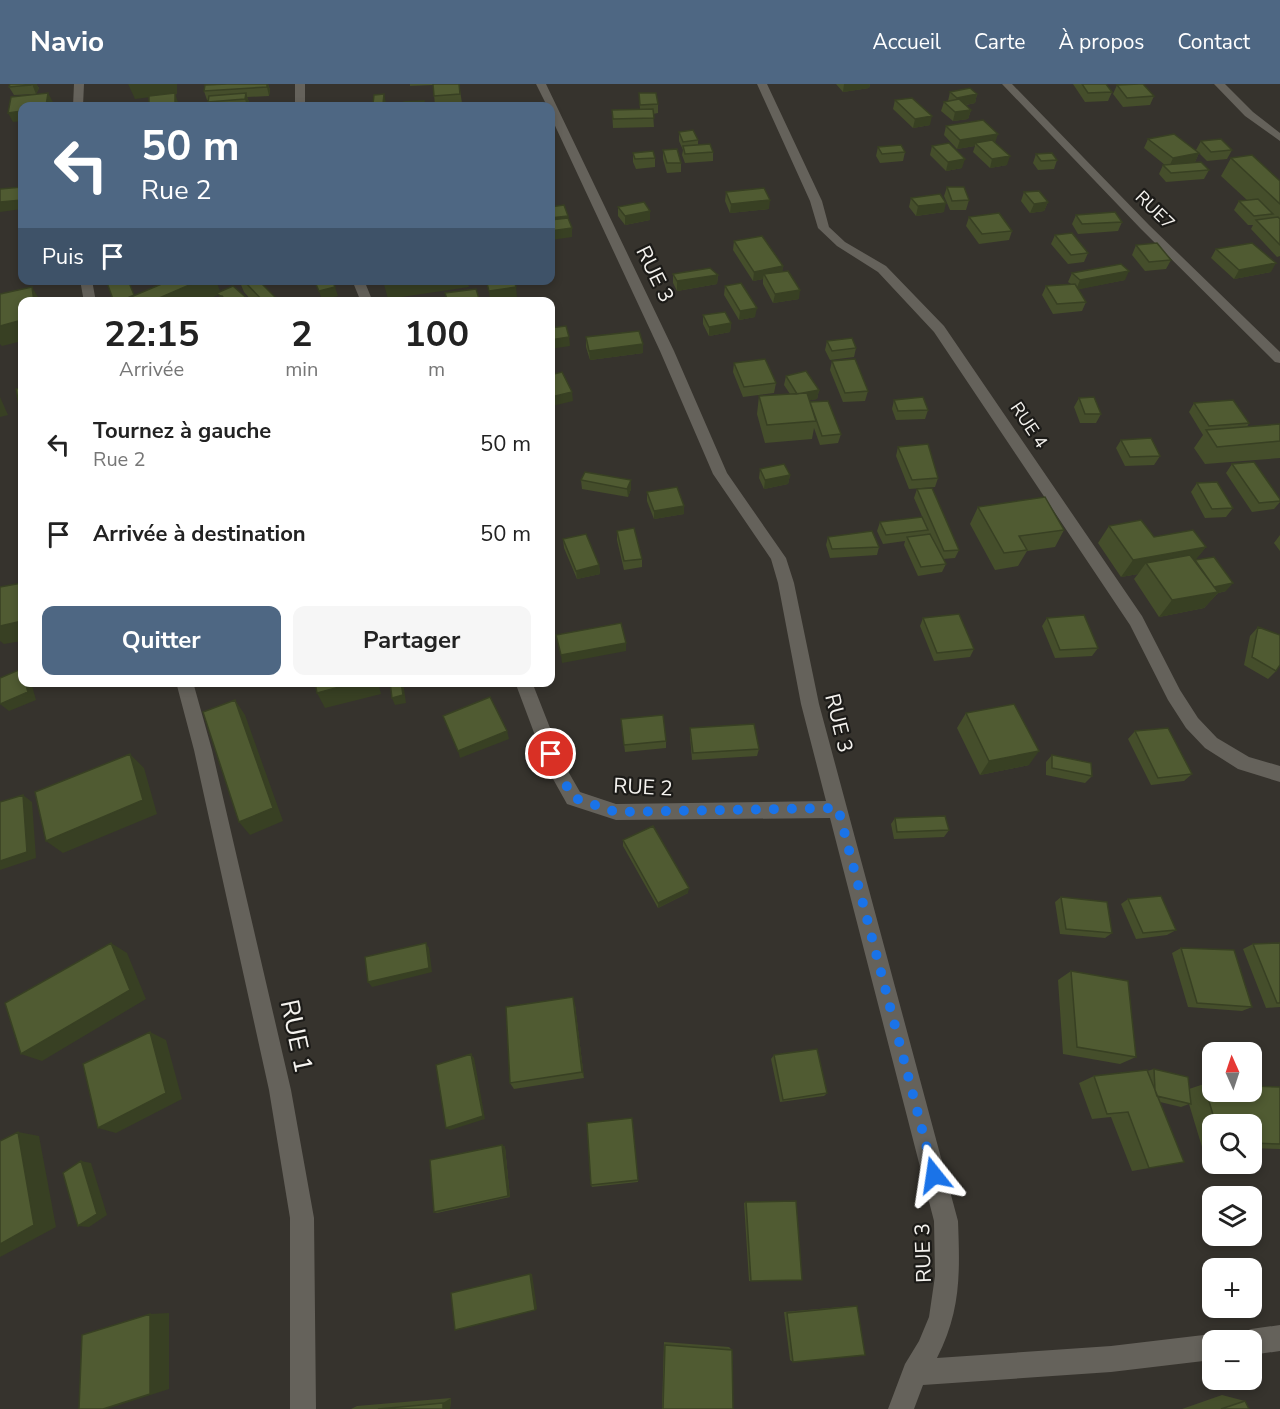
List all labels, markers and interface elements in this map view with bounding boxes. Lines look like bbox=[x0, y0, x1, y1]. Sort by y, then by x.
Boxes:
text: Navio bbox=[30, 23, 104, 61]
text: Accueil bbox=[872, 28, 941, 56]
text: Carte bbox=[974, 28, 1025, 56]
text: À propos bbox=[1058, 28, 1144, 56]
text: Contact bbox=[1177, 28, 1250, 56]
text: 50 m bbox=[141, 118, 240, 175]
icon: left bbox=[42, 126, 120, 204]
text: Rue 2 bbox=[141, 172, 212, 209]
street label: RUE7 bbox=[1130, 185, 1180, 235]
icon: arrive bbox=[96, 240, 129, 273]
street label: RUE 3 bbox=[629, 241, 681, 307]
text: Puis bbox=[42, 242, 84, 272]
text: 22:15 bbox=[104, 310, 199, 359]
text: 2 bbox=[291, 310, 313, 359]
text: 100 bbox=[404, 310, 469, 359]
text: Arrivée bbox=[119, 356, 184, 383]
text: min bbox=[285, 356, 318, 383]
text: m bbox=[428, 356, 445, 383]
street label: RUE 4 bbox=[1005, 397, 1053, 453]
text: Tournez à gauche bbox=[93, 416, 271, 446]
icon: left bbox=[42, 428, 75, 461]
text: 50 m bbox=[480, 429, 531, 459]
text: Rue 2 bbox=[93, 446, 145, 473]
icon: arrive bbox=[42, 518, 75, 551]
text: Arrivée à destination bbox=[93, 519, 306, 549]
text: 50 m bbox=[480, 519, 531, 549]
button: Quitter bbox=[42, 606, 281, 675]
button: Partager bbox=[293, 606, 531, 675]
street label: RUE 3 bbox=[818, 691, 860, 755]
pin bbox=[525, 728, 576, 779]
icon: arrive bbox=[534, 737, 567, 770]
street label: RUE 2 bbox=[613, 771, 673, 803]
street label: RUE 1 bbox=[272, 996, 321, 1076]
north arrow bbox=[1202, 1042, 1262, 1102]
map controls bbox=[1202, 1042, 1262, 1390]
button: search bbox=[1202, 1114, 1262, 1174]
position arrow bbox=[902, 1143, 966, 1207]
button: layers bbox=[1202, 1186, 1262, 1246]
street label: RUE 3 bbox=[908, 1223, 938, 1283]
button: + bbox=[1202, 1258, 1262, 1318]
button: − bbox=[1202, 1330, 1262, 1390]

